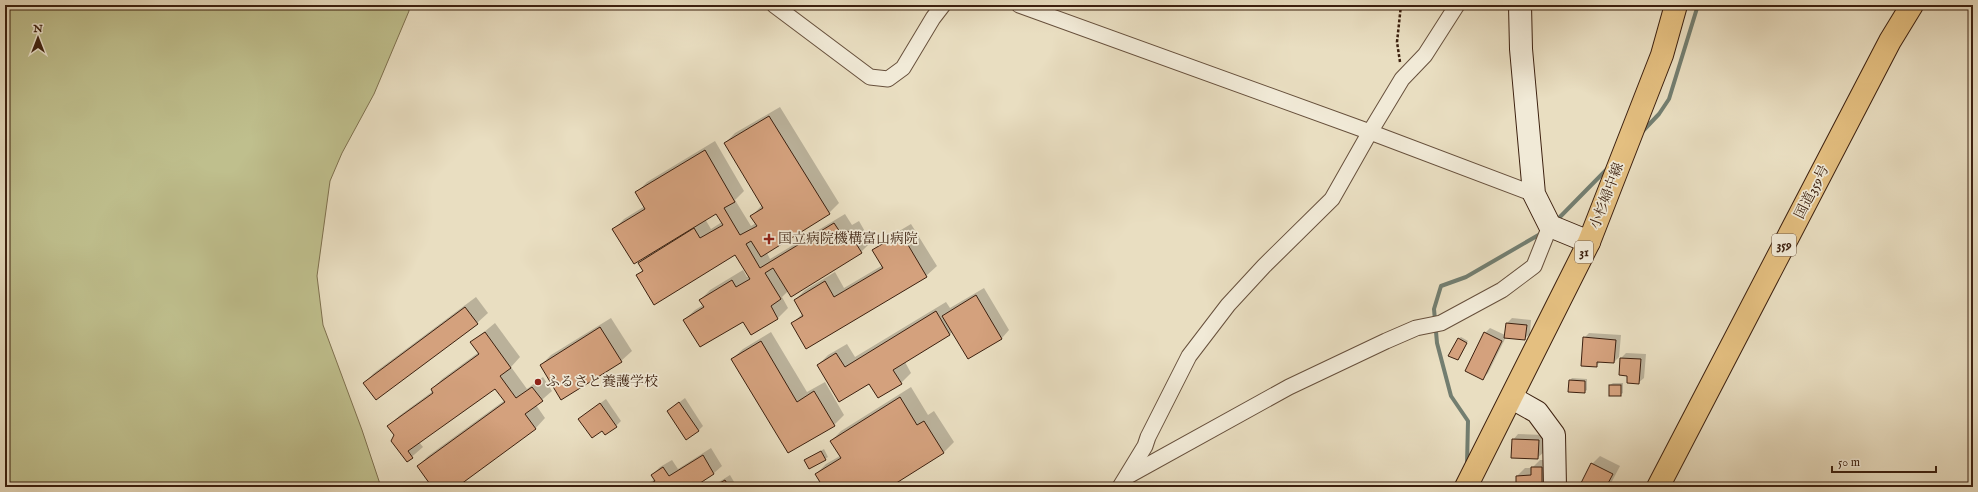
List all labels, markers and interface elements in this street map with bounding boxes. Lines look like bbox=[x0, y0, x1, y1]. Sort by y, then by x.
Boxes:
north arrow bbox=[18, 18, 58, 58]
text: N bbox=[32, 22, 43, 36]
street label: 小杉婦中線 bbox=[1586, 160, 1628, 232]
street label: 国道359号 bbox=[1791, 162, 1833, 222]
place label: 国立病院機構富山病院 bbox=[778, 230, 918, 248]
marker: 国立病院機構富山病院 bbox=[763, 233, 775, 245]
road number: 359 bbox=[1772, 234, 1796, 256]
road number: 31 bbox=[1575, 241, 1593, 263]
place label: ふるさと養護学校 bbox=[546, 373, 658, 391]
marker: ふるさと養護学校 bbox=[533, 377, 543, 387]
scale bar bbox=[1832, 448, 1936, 474]
text: 50 m bbox=[1838, 455, 1860, 470]

